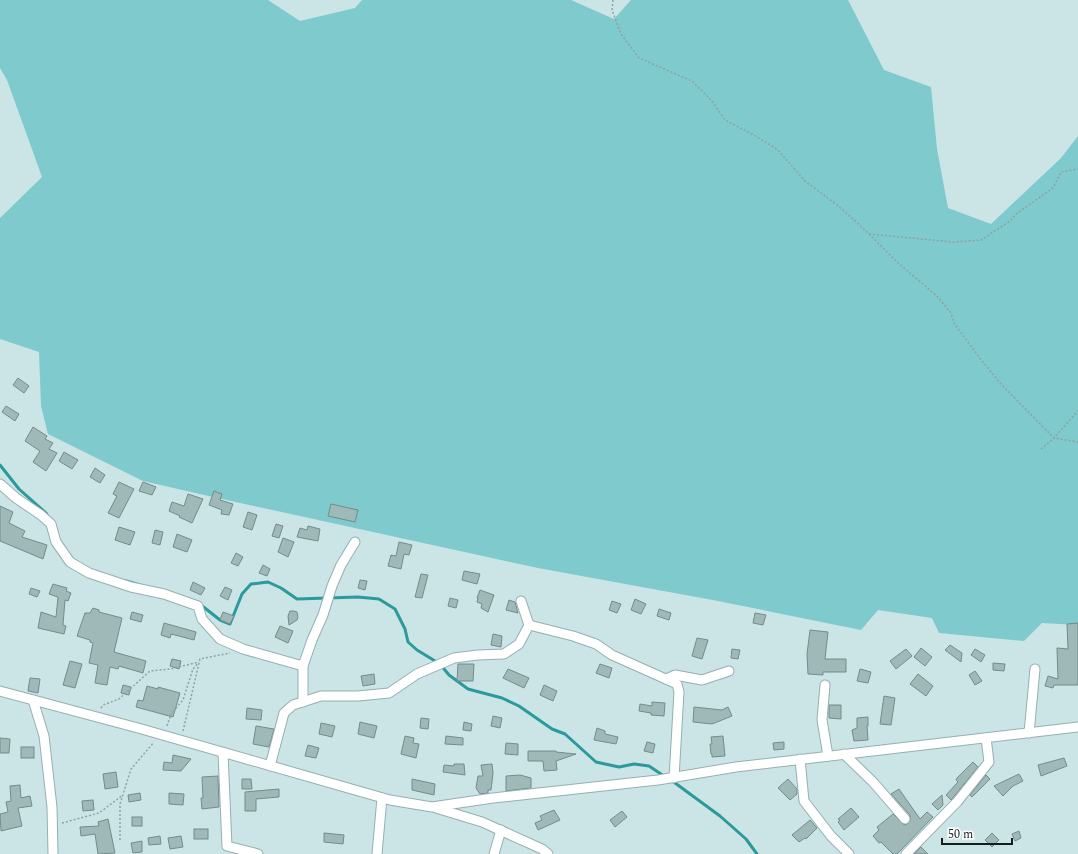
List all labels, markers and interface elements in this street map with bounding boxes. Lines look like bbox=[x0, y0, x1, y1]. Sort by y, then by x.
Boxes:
scale bar bbox=[942, 820, 1012, 846]
text: 50 m bbox=[948, 825, 973, 844]

